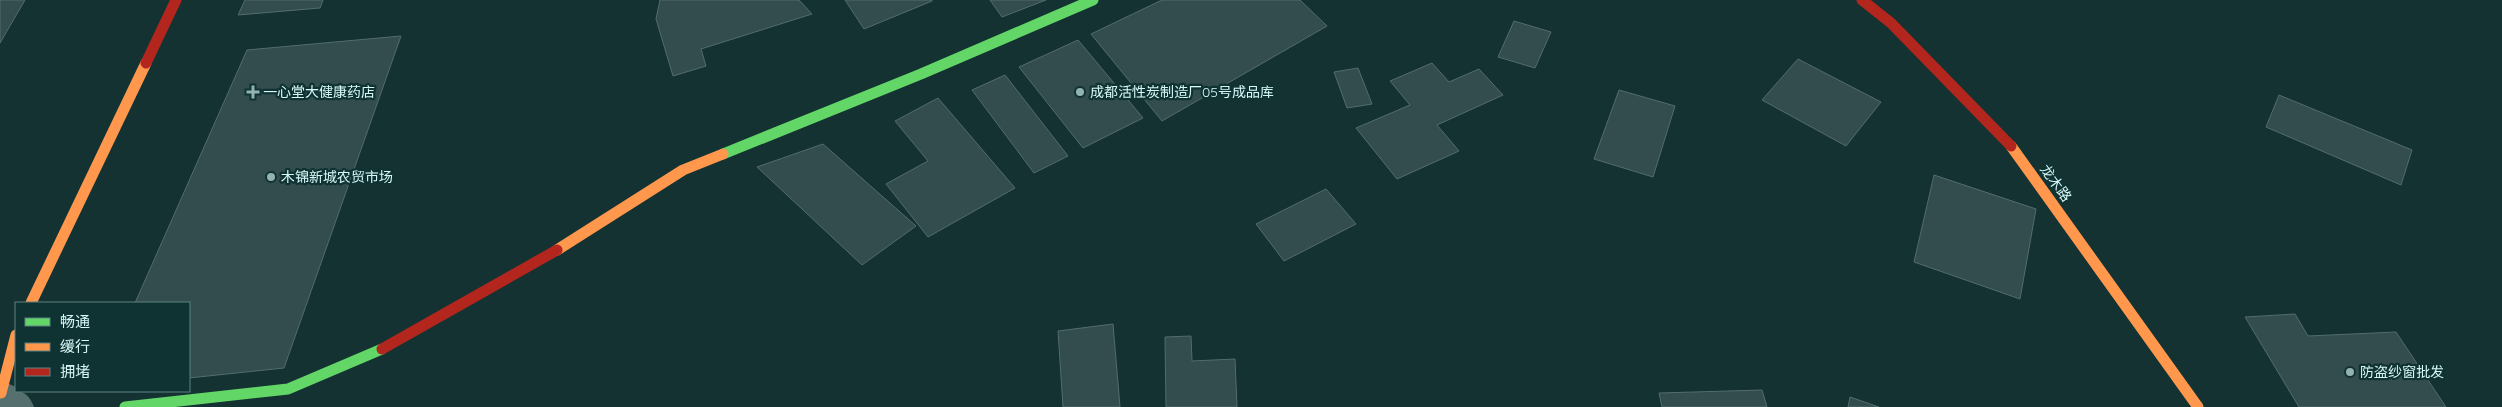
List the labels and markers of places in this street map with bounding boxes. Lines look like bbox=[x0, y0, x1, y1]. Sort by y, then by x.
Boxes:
place label: 一心堂大健康药店 bbox=[263, 83, 375, 101]
place label: 成都活性炭制造厂05号成品库 bbox=[1090, 83, 1274, 101]
marker: 一心堂大健康药店 bbox=[247, 86, 259, 98]
marker: 成都活性炭制造厂05号成品库 bbox=[1074, 86, 1086, 98]
place label: 木锦新城农贸市场 bbox=[281, 168, 393, 186]
marker: 木锦新城农贸市场 bbox=[265, 171, 277, 183]
place label: 防盗纱窗批发 bbox=[2360, 363, 2444, 381]
marker: 防盗纱窗批发 bbox=[2344, 366, 2356, 378]

